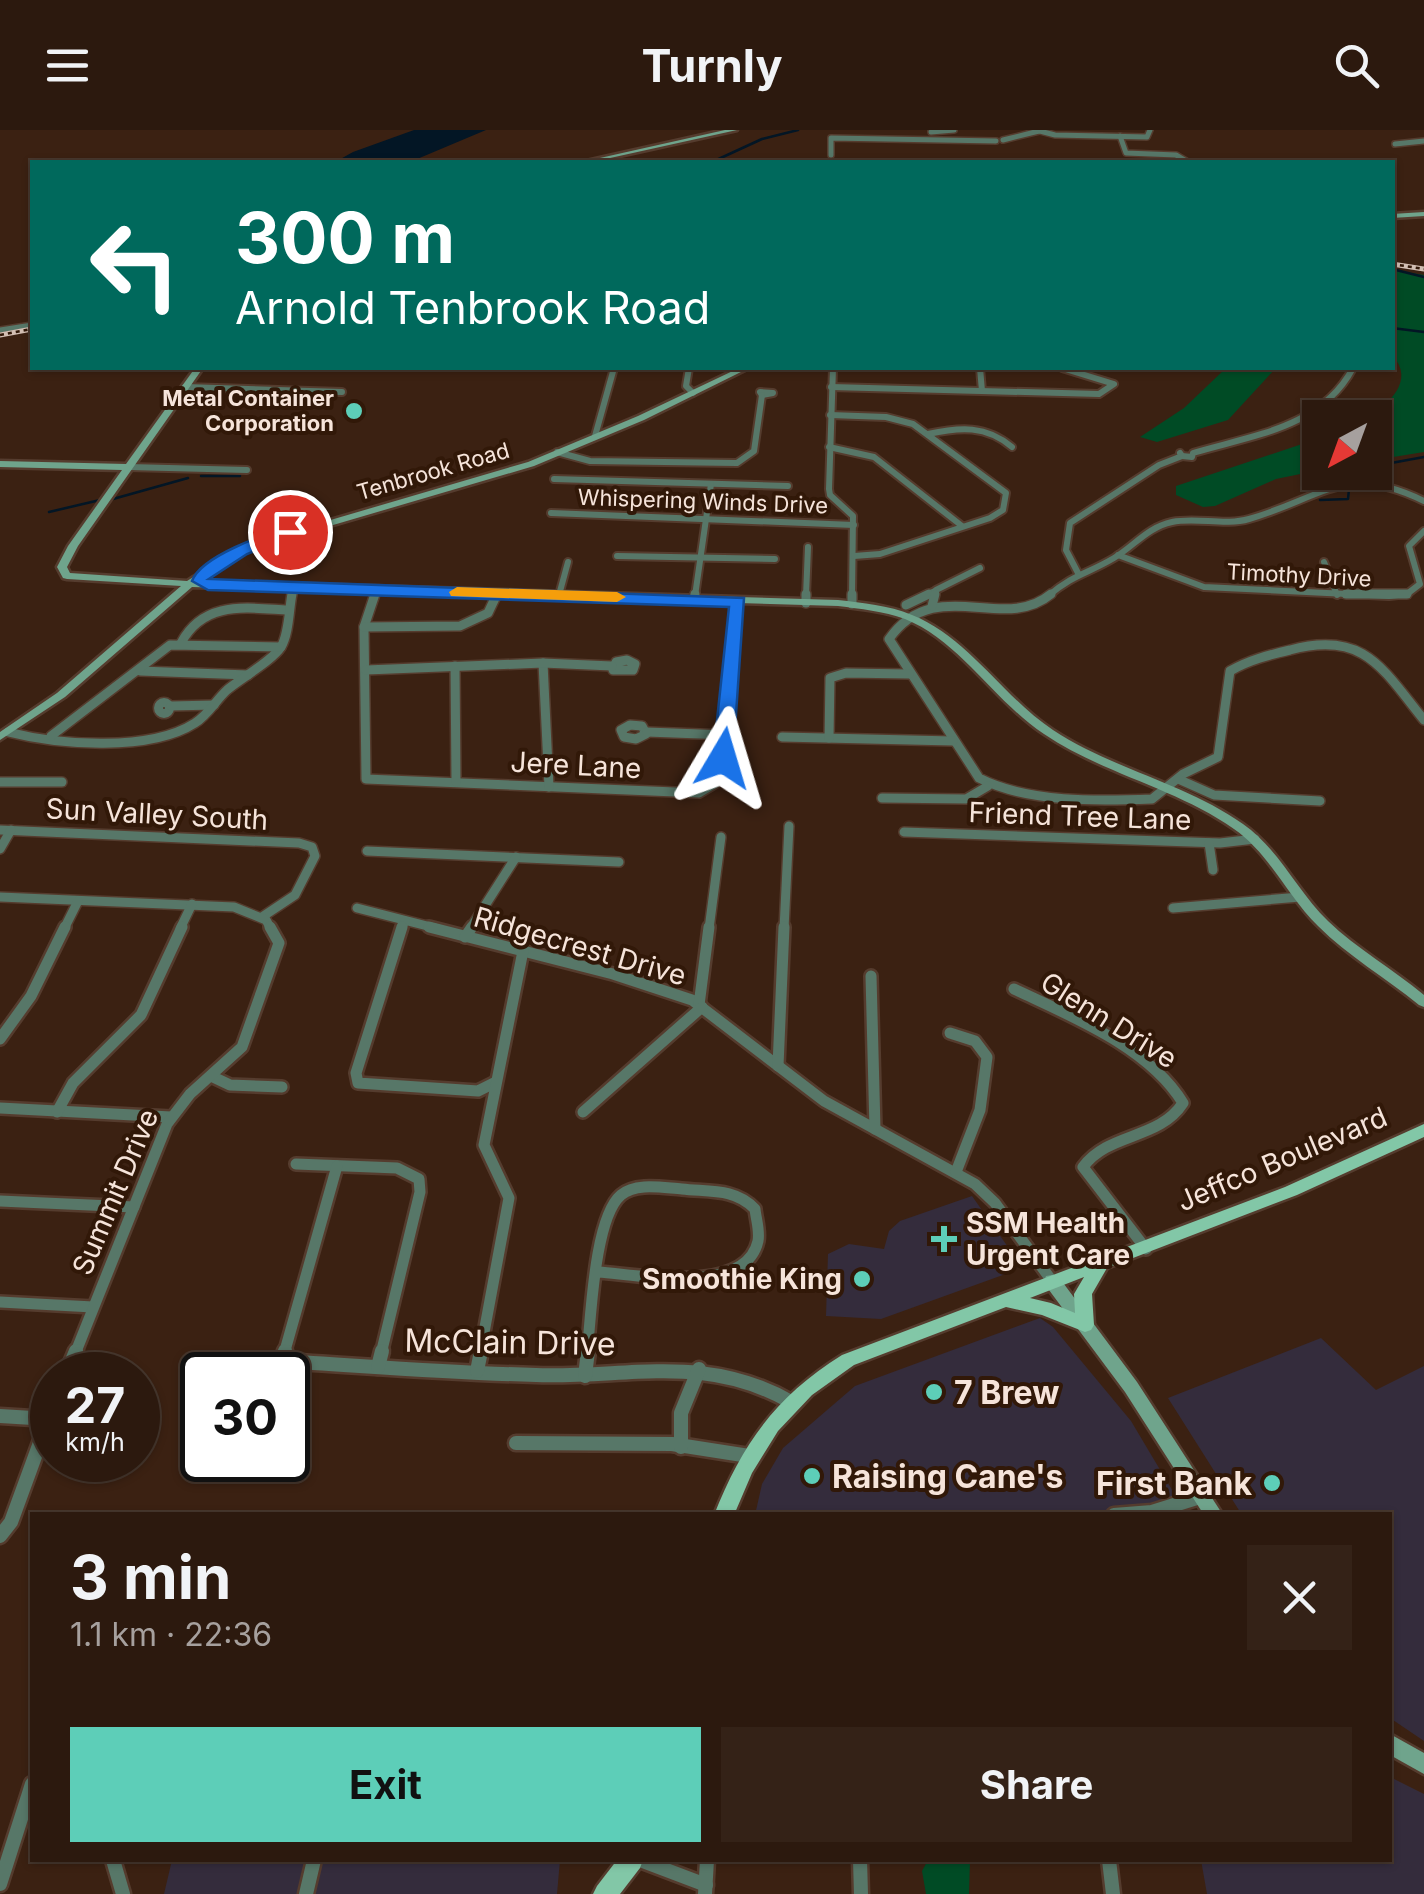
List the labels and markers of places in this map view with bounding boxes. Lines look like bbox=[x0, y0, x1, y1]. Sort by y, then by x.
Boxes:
place label: Metal Container Corporation bbox=[162, 385, 334, 436]
marker: Metal Container Corporation bbox=[343, 400, 365, 422]
pin bbox=[248, 490, 333, 575]
place label: SSM Health Urgent Care bbox=[966, 1206, 1130, 1272]
marker: SSM Health Urgent Care bbox=[931, 1226, 957, 1252]
place label: Smoothie King bbox=[642, 1262, 842, 1296]
marker: Smoothie King bbox=[851, 1268, 873, 1290]
place label: 7 Brew bbox=[954, 1373, 1059, 1412]
marker: 7 Brew bbox=[923, 1381, 945, 1403]
place label: Raising Cane's bbox=[832, 1457, 1064, 1496]
place label: First Bank bbox=[1096, 1464, 1252, 1503]
marker: Raising Cane's bbox=[801, 1465, 823, 1487]
marker: First Bank bbox=[1261, 1472, 1283, 1494]

